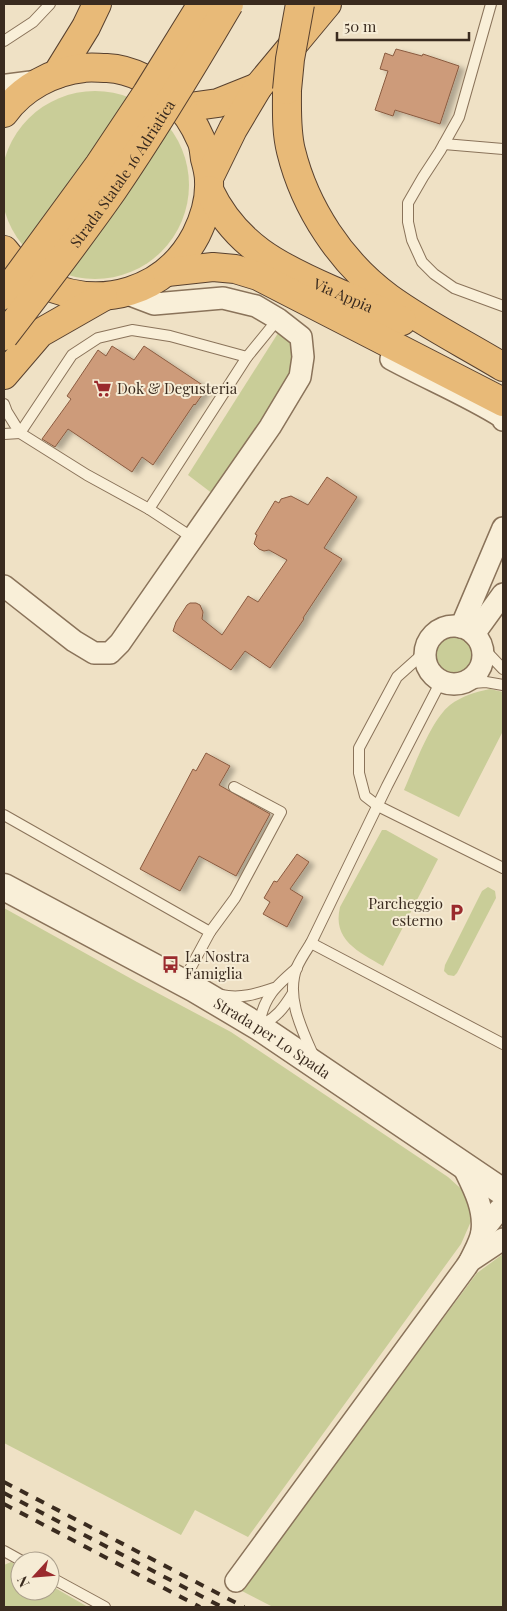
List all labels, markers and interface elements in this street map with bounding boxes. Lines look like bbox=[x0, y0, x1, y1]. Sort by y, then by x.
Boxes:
scale bar bbox=[337, 10, 470, 42]
text: 50 m bbox=[344, 16, 377, 36]
street label: Strada Statale 16 Adriatica bbox=[65, 95, 179, 251]
street label: Via Appia bbox=[310, 273, 377, 317]
supermarket icon: Dok & Degusteria bbox=[93, 378, 113, 398]
place label: Dok & Degusteria bbox=[117, 378, 238, 398]
place label: Parcheggio esterno bbox=[368, 893, 443, 930]
parking icon: Parcheggio esterno bbox=[447, 902, 467, 922]
place label: La Nostra Famiglia bbox=[185, 946, 250, 983]
bus stop icon: La Nostra Famiglia bbox=[161, 955, 181, 975]
street label: Strada per Lo Spada bbox=[210, 993, 335, 1083]
north arrow bbox=[10, 1551, 60, 1601]
text: N bbox=[12, 1573, 34, 1591]

